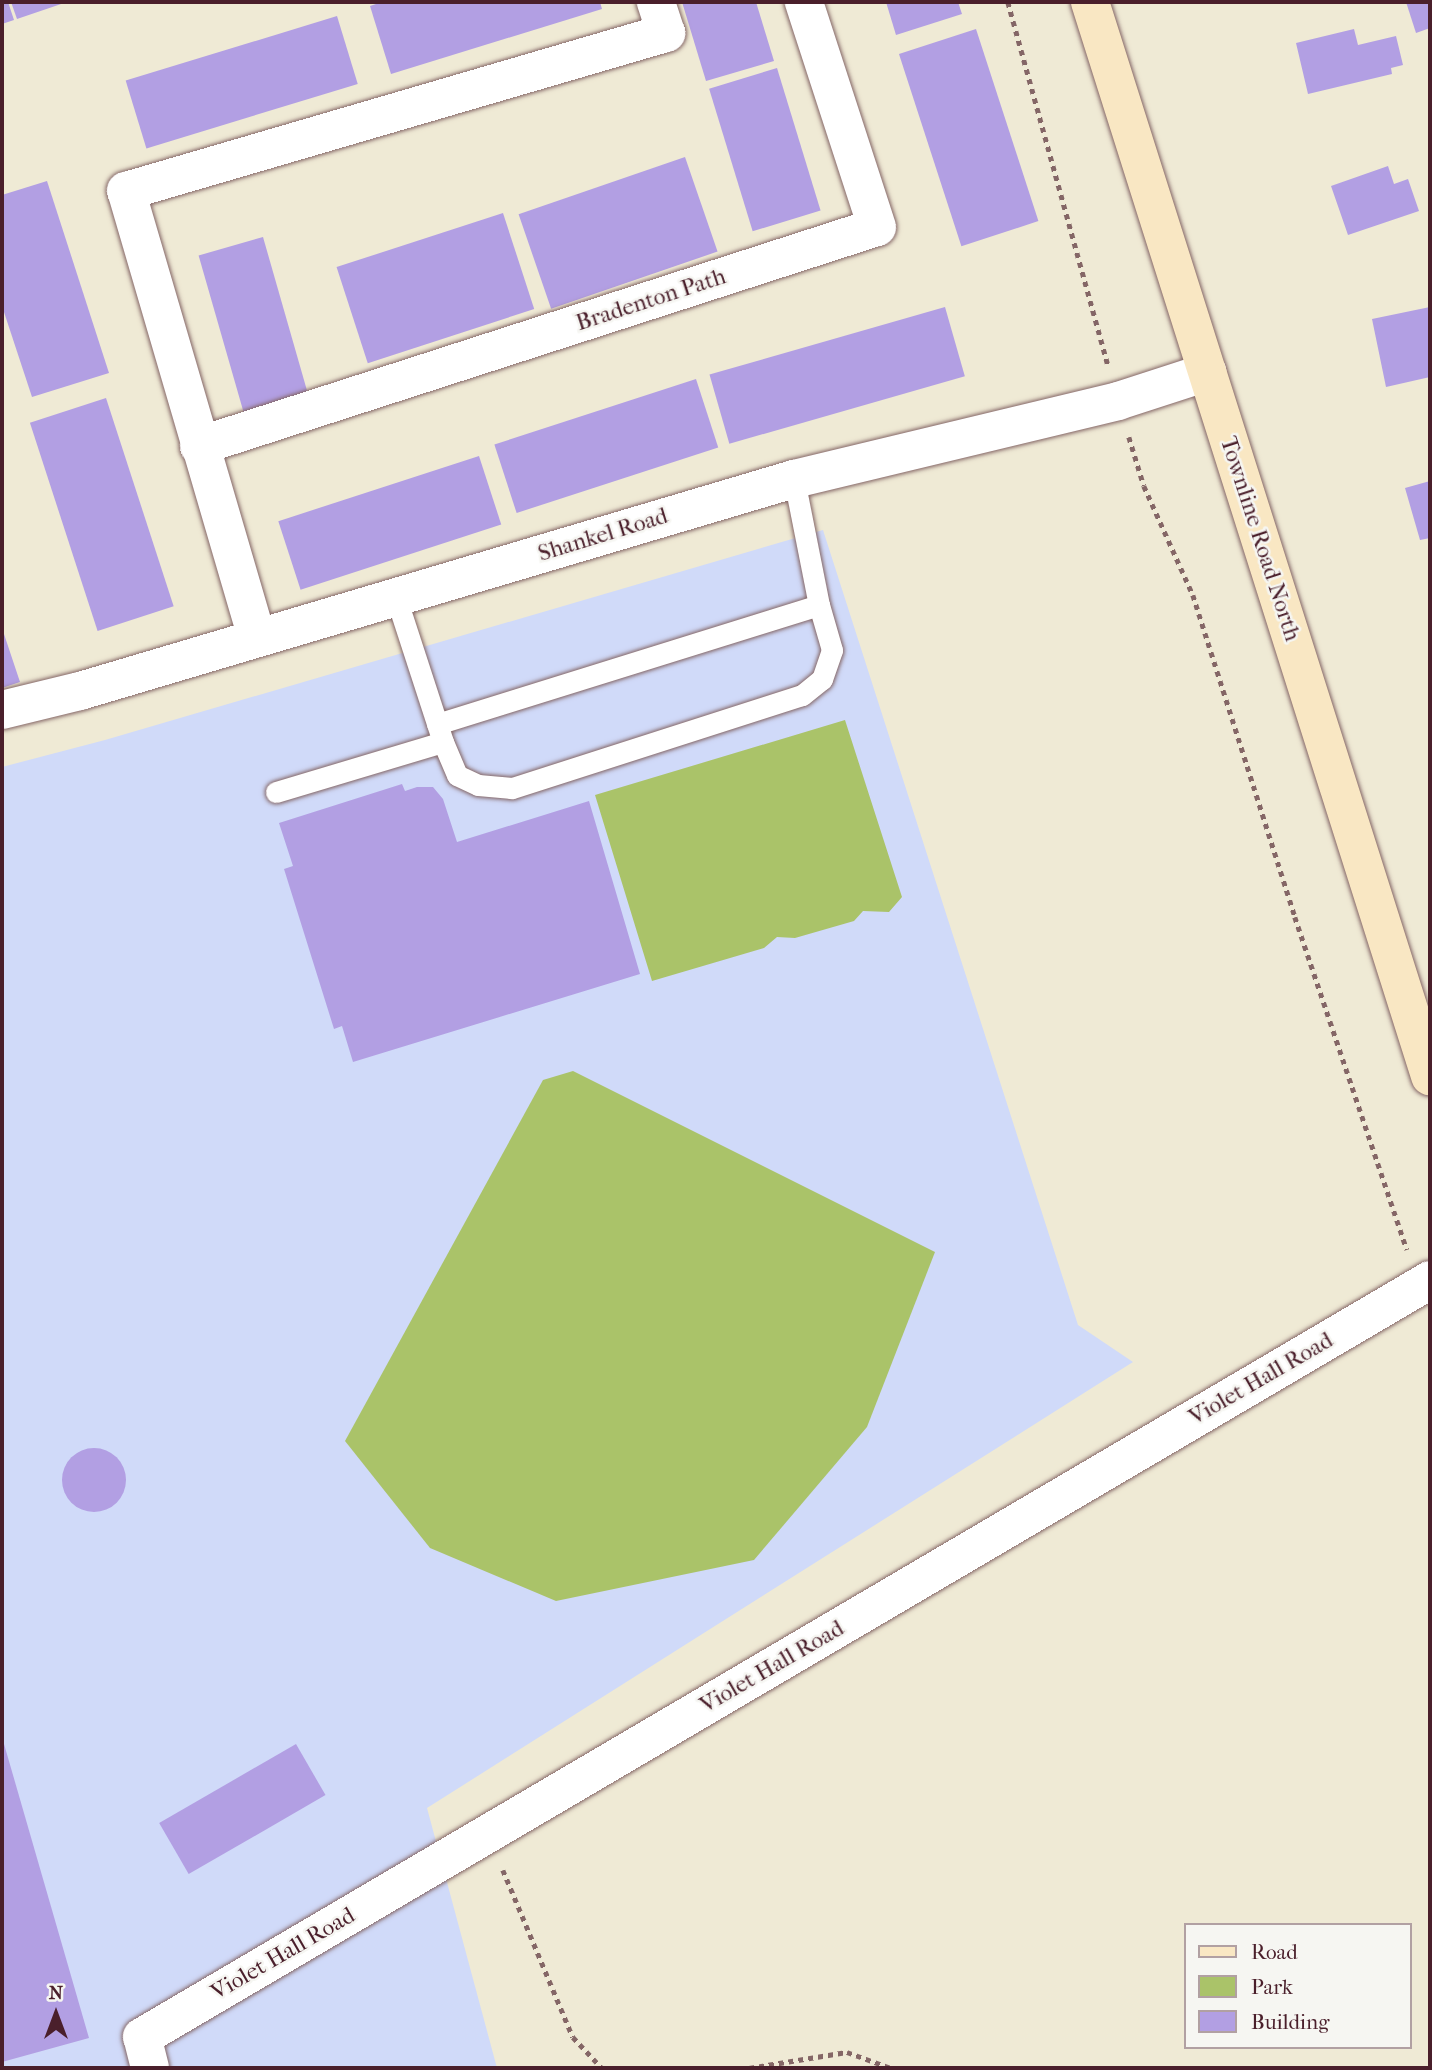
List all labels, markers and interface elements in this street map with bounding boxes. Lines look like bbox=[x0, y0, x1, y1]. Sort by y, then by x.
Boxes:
street label: Bradenton Path bbox=[573, 263, 729, 337]
street label: Townline Road North bbox=[1214, 433, 1306, 645]
street label: Shankel Road bbox=[535, 502, 671, 568]
street label: Violet Hall Road bbox=[1184, 1327, 1338, 1431]
street label: Violet Hall Road bbox=[695, 1615, 849, 1719]
street label: Violet Hall Road bbox=[206, 1902, 360, 2006]
legend bbox=[1184, 1923, 1411, 2049]
text: Road bbox=[1251, 1940, 1298, 1964]
text: Park bbox=[1251, 1975, 1293, 1999]
north arrow bbox=[21, 1979, 91, 2049]
text: N bbox=[49, 1982, 63, 2004]
text: Building bbox=[1251, 2010, 1329, 2034]

